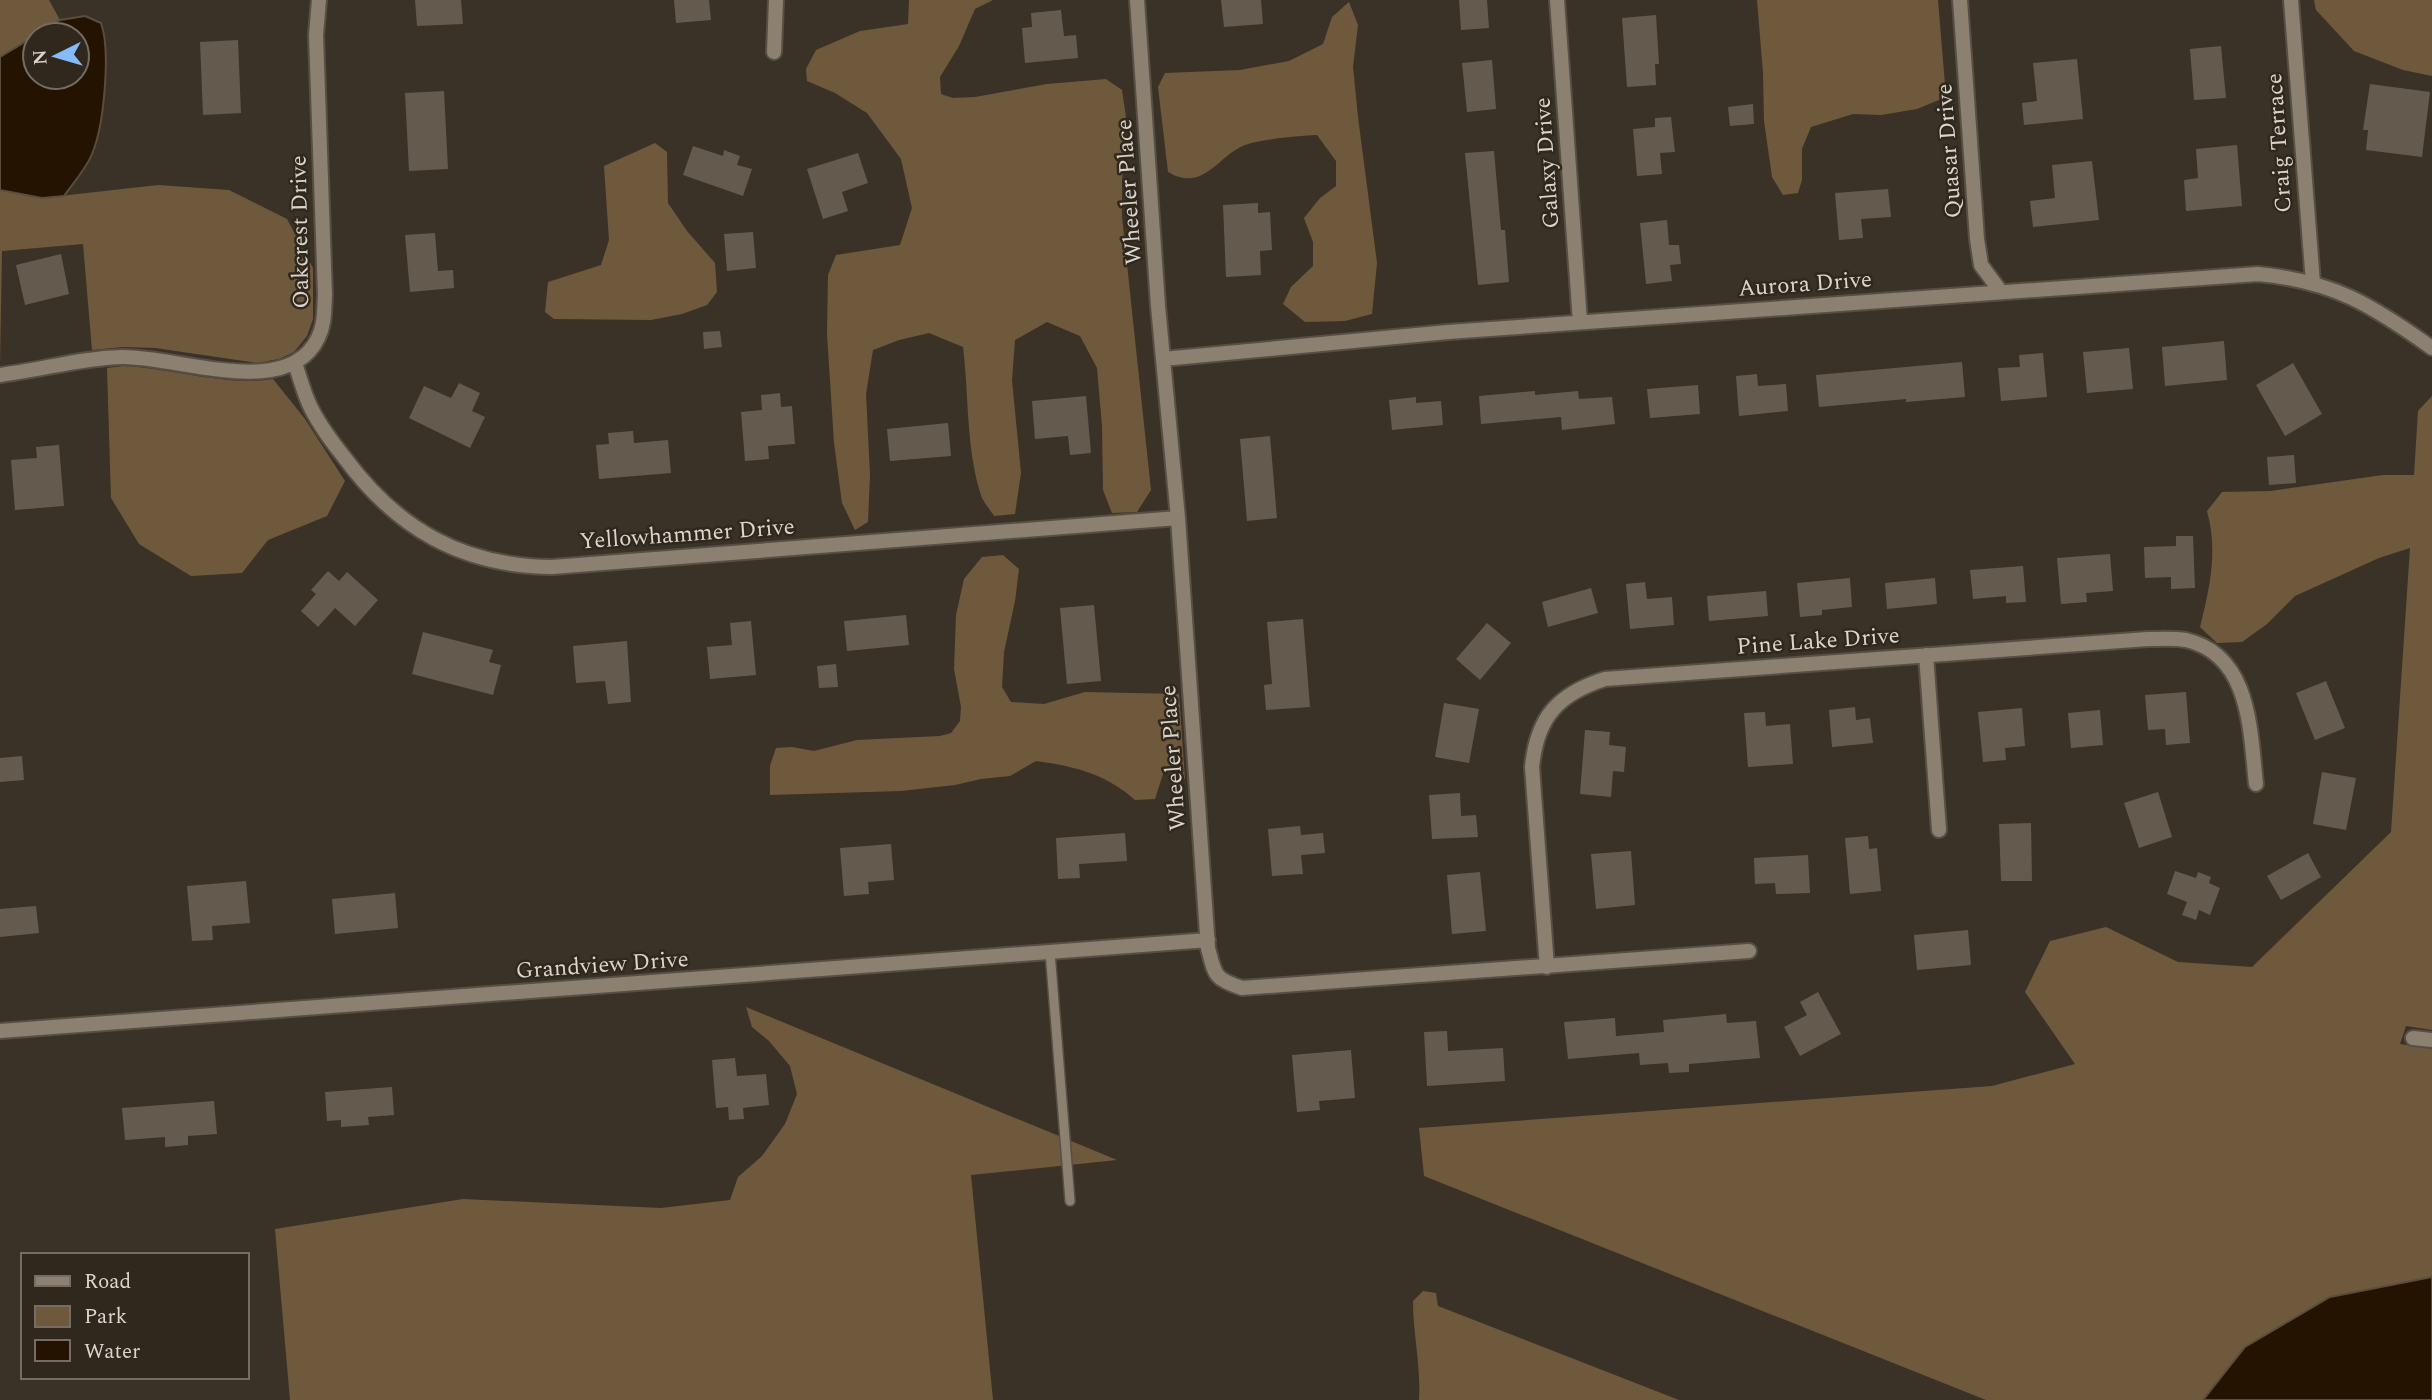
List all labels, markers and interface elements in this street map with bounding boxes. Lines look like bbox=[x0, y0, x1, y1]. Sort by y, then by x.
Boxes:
north arrow bbox=[21, 21, 91, 91]
text: N bbox=[25, 48, 56, 66]
street label: Craig Terrace bbox=[2257, 72, 2302, 214]
street label: Quasar Drive bbox=[1927, 82, 1972, 220]
street label: Galaxy Drive bbox=[1525, 96, 1570, 230]
street label: Wheeler Place bbox=[1107, 118, 1152, 266]
street label: Oakcrest Drive bbox=[282, 155, 319, 309]
street label: Aurora Drive bbox=[1737, 262, 1873, 307]
street label: Yellowhammer Drive bbox=[578, 510, 796, 559]
street label: Pine Lake Drive bbox=[1735, 618, 1901, 665]
street label: Wheeler Place bbox=[1151, 684, 1196, 832]
street label: Grandview Drive bbox=[514, 942, 690, 989]
legend bbox=[21, 1253, 248, 1379]
text: Road bbox=[84, 1266, 131, 1298]
text: Park bbox=[84, 1301, 128, 1333]
text: Water bbox=[84, 1336, 140, 1368]

